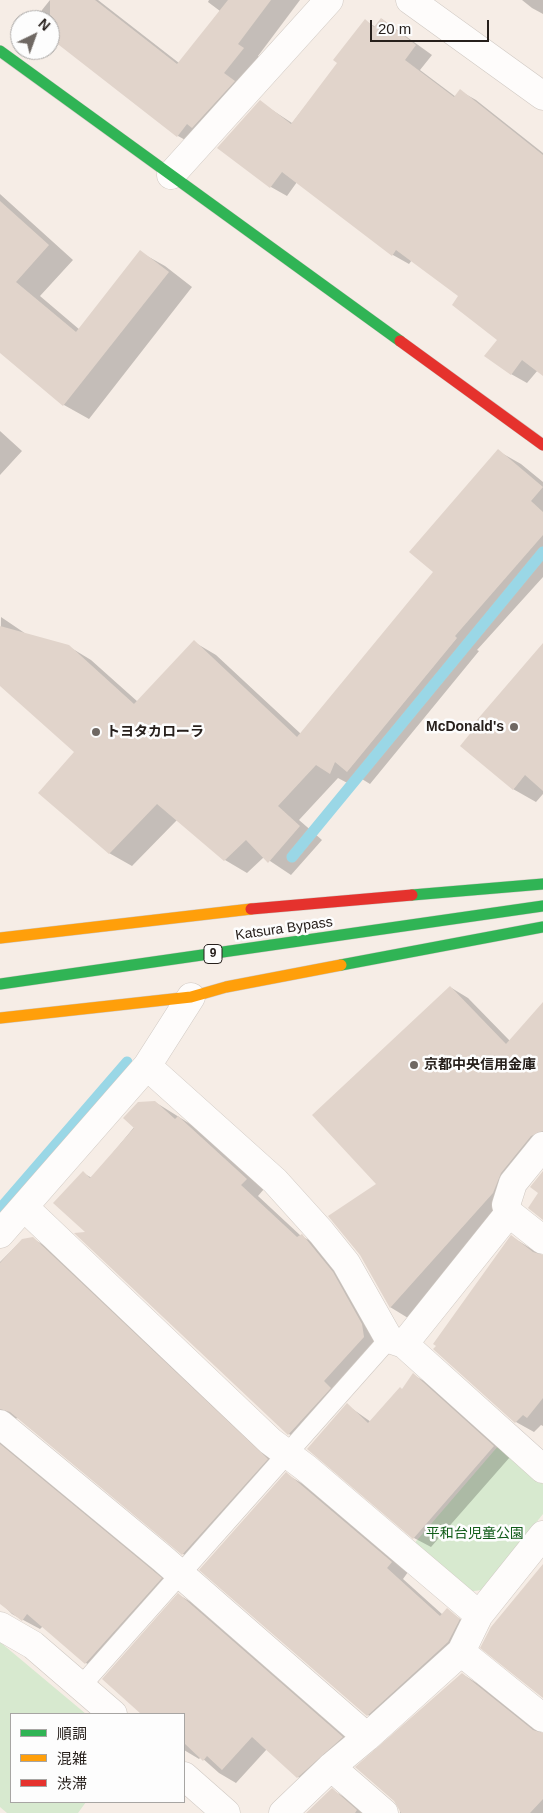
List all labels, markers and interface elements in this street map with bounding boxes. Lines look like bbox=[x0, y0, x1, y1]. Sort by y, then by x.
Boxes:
north arrow bbox=[10, 10, 60, 60]
scale bar bbox=[373, 10, 492, 42]
text: N bbox=[35, 15, 53, 34]
text: 20 m bbox=[378, 20, 411, 37]
place label: McDonald's bbox=[426, 719, 504, 735]
marker: McDonald's bbox=[508, 721, 520, 733]
place label: トヨタカローラ bbox=[106, 724, 204, 740]
marker: トヨタカローラ bbox=[90, 726, 102, 738]
street label: Katsura Bypass bbox=[234, 914, 334, 944]
road number: 9 bbox=[204, 944, 222, 964]
place label: 京都中央信用金庫 bbox=[424, 1057, 536, 1073]
marker: 京都中央信用金庫 bbox=[408, 1059, 420, 1071]
park label: 平和台児童公園 bbox=[426, 1526, 524, 1542]
legend bbox=[10, 1713, 185, 1803]
text: 順調 bbox=[57, 1725, 87, 1742]
text: 混雑 bbox=[57, 1750, 87, 1767]
text: 渋滞 bbox=[57, 1775, 87, 1792]

